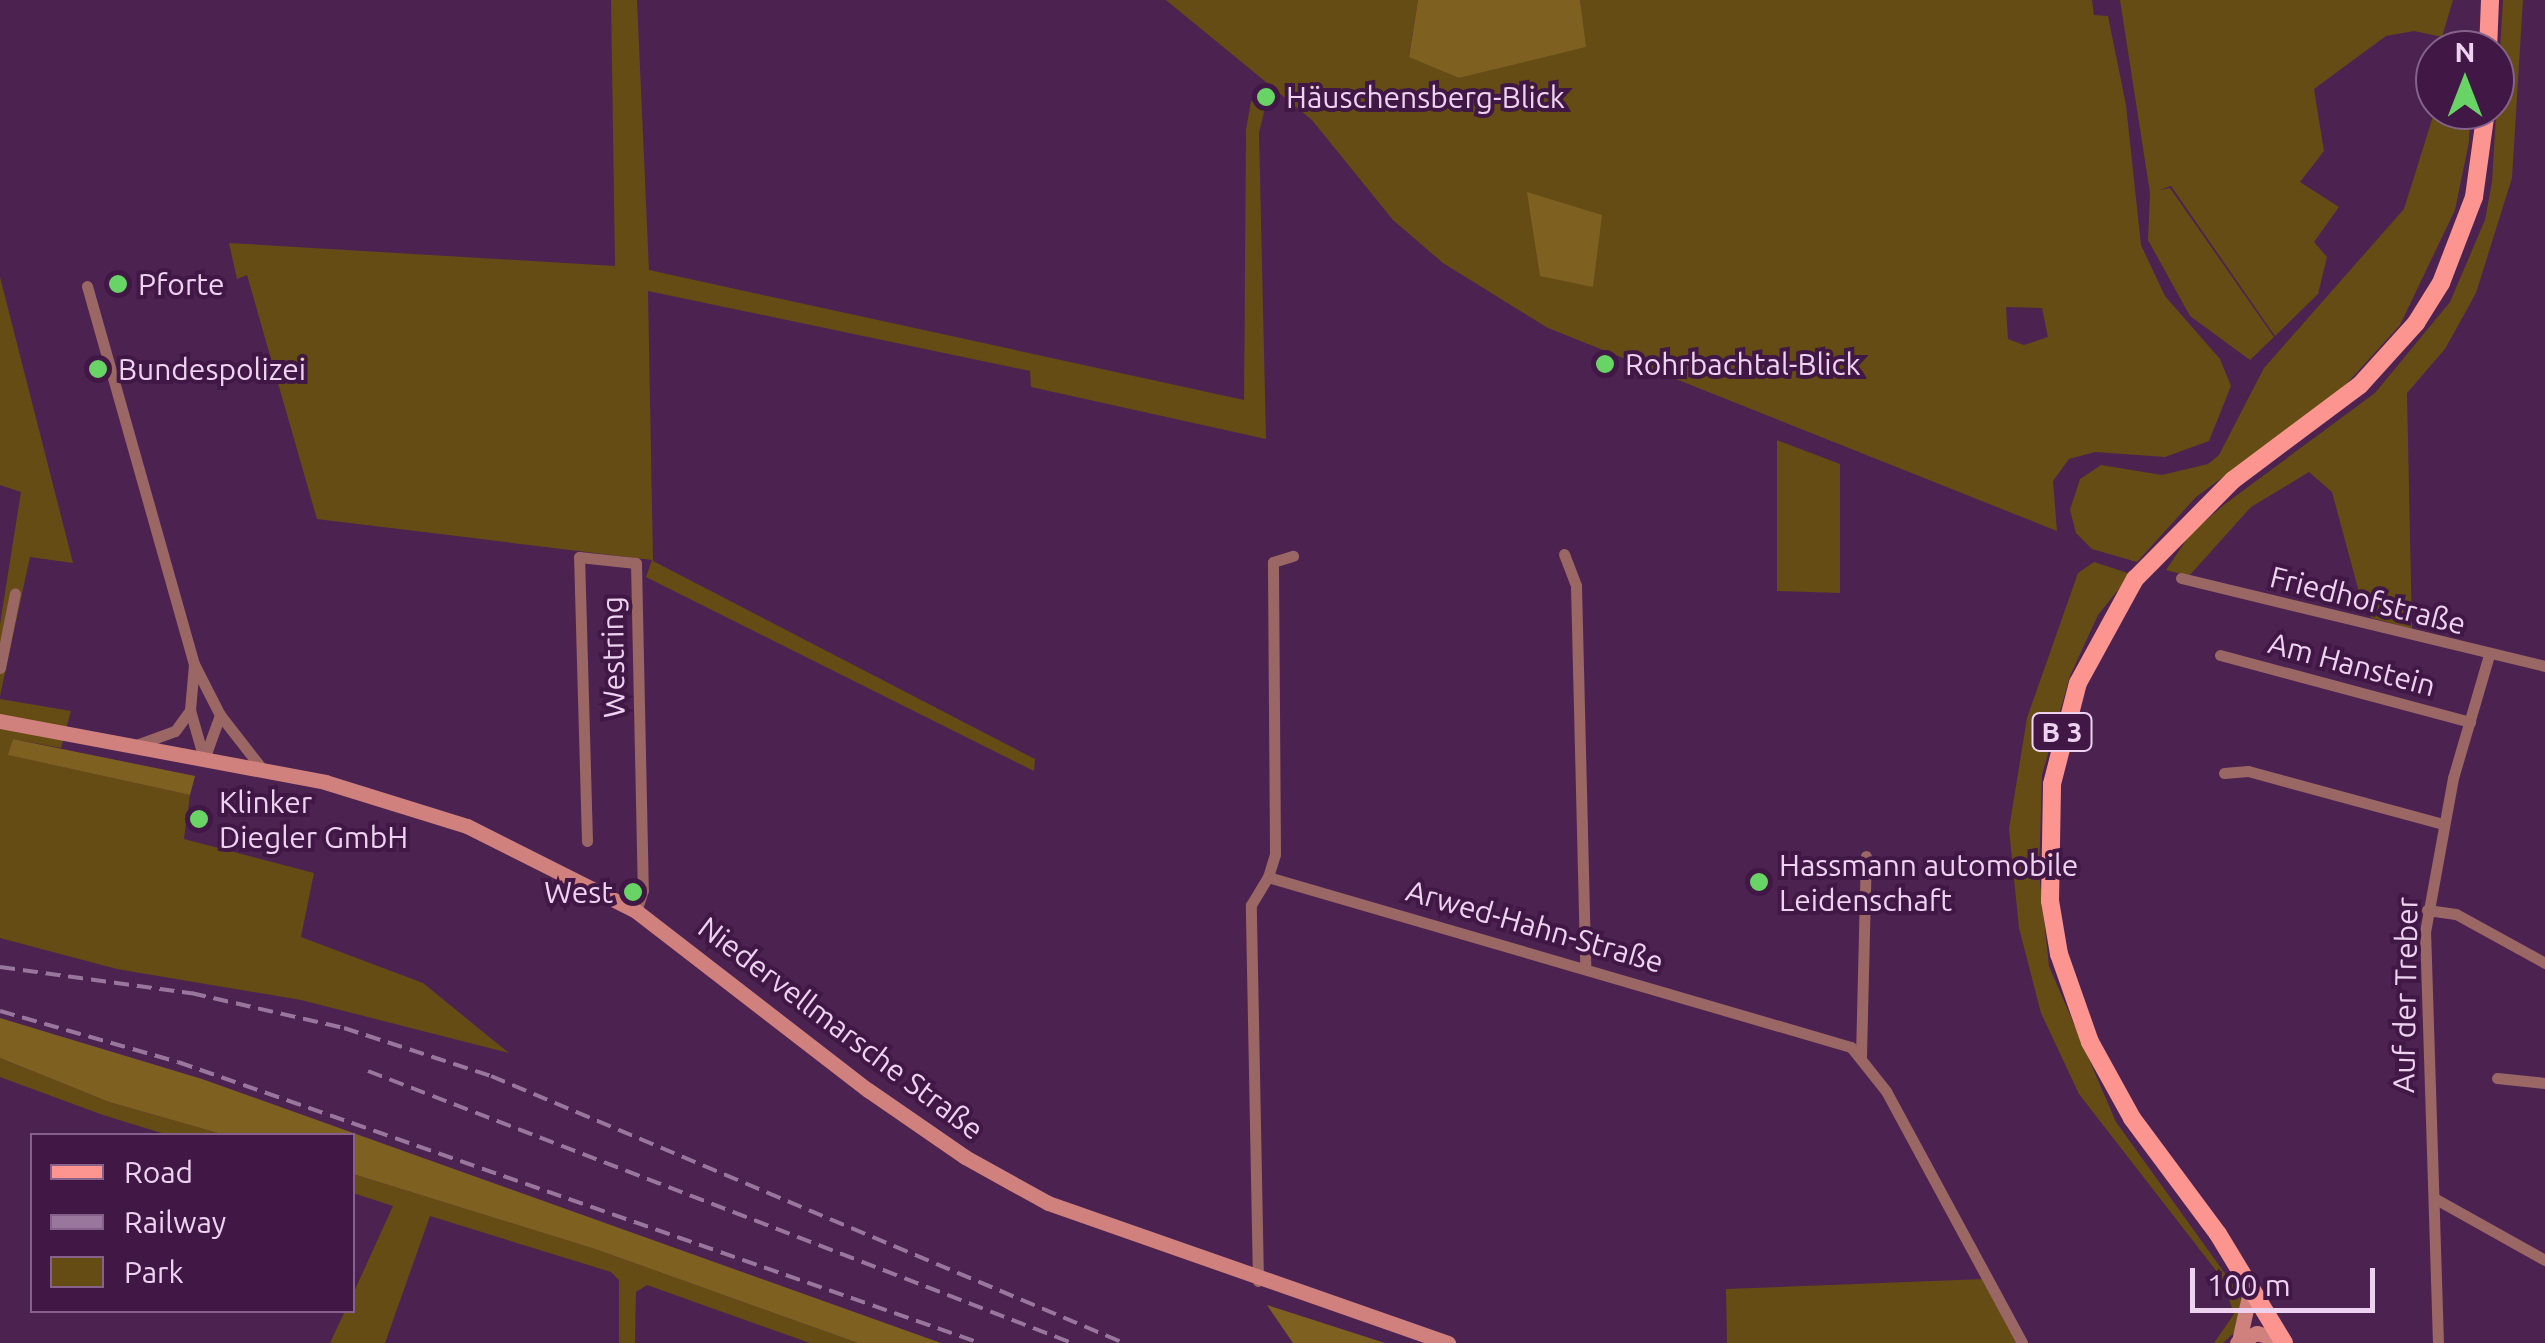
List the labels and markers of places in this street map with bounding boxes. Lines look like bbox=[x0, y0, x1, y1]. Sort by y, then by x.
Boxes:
place label: Häuschensberg-Blick bbox=[1286, 79, 1565, 115]
marker: Häuschensberg-Blick bbox=[1255, 86, 1277, 108]
place label: Pforte bbox=[138, 266, 225, 302]
marker: Pforte bbox=[107, 273, 129, 295]
place label: Rohrbachtal-Blick bbox=[1625, 346, 1861, 382]
place label: Bundespolizei bbox=[118, 351, 306, 387]
marker: Rohrbachtal-Blick bbox=[1594, 353, 1616, 375]
marker: Bundespolizei bbox=[87, 358, 109, 380]
place label: Klinker Diegler GmbH bbox=[219, 784, 408, 854]
marker: Klinker Diegler GmbH bbox=[188, 808, 210, 830]
place label: Hassmann automobile Leidenschaft bbox=[1779, 847, 2078, 918]
marker: Hassmann automobile Leidenschaft bbox=[1748, 871, 1770, 893]
place label: West bbox=[544, 874, 613, 910]
marker: West bbox=[622, 881, 644, 903]

